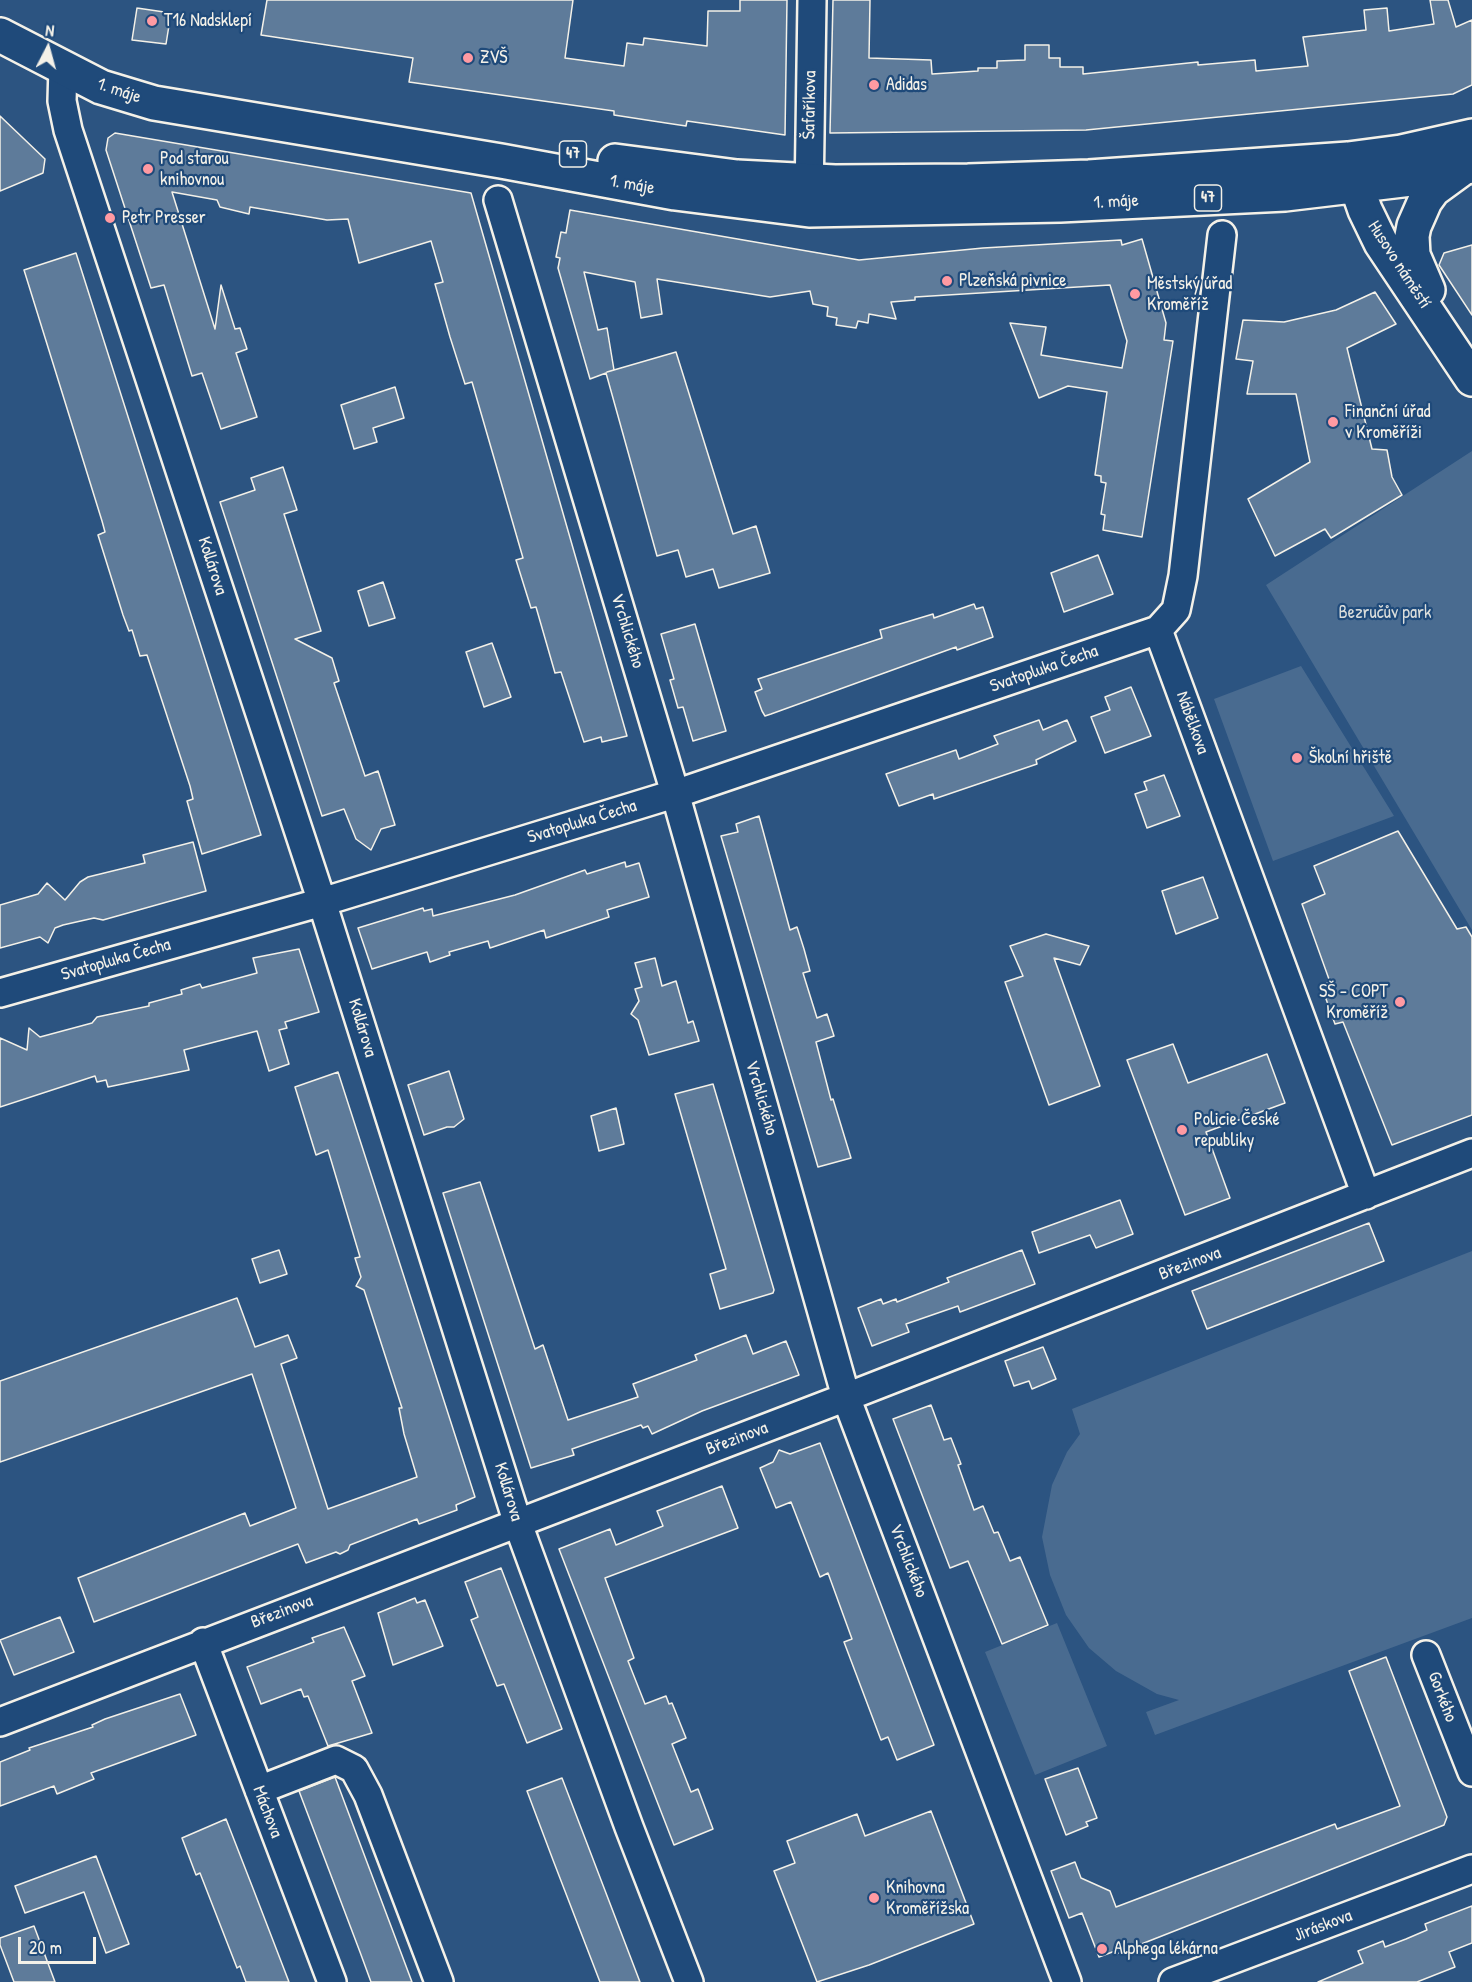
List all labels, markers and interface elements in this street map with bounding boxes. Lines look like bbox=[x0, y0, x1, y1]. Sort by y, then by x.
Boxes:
place label: T16 Nadsklepí bbox=[164, 10, 252, 32]
marker: T16 Nadsklepí bbox=[145, 14, 159, 28]
north arrow bbox=[18, 18, 78, 78]
text: N bbox=[44, 19, 55, 41]
place label: ZVŠ bbox=[480, 47, 508, 69]
marker: ZVŠ bbox=[461, 51, 475, 65]
street label: Šafaříkova bbox=[799, 70, 821, 140]
street label: 1. máje bbox=[94, 73, 144, 109]
place label: Adidas bbox=[886, 74, 927, 96]
marker: Adidas bbox=[867, 78, 881, 92]
road number: 47 bbox=[560, 141, 586, 167]
place label: Pod starou knihovnou bbox=[160, 148, 229, 190]
marker: Pod starou knihovnou bbox=[141, 162, 155, 176]
street label: 1. máje bbox=[608, 170, 656, 200]
road number: 47 bbox=[1194, 185, 1222, 211]
street label: 1. máje bbox=[1093, 190, 1139, 214]
place label: Petr Presser bbox=[122, 207, 206, 229]
marker: Petr Presser bbox=[103, 211, 117, 225]
street label: Husovo náměstí bbox=[1363, 217, 1435, 313]
place label: Plzeňská pivnice bbox=[959, 270, 1066, 292]
place label: Městský úřad Kroměříž bbox=[1147, 273, 1232, 316]
marker: Plzeňská pivnice bbox=[940, 274, 954, 288]
marker: Městský úřad Kroměříž bbox=[1128, 287, 1142, 301]
place label: Finanční úřad v Kroměříži bbox=[1345, 401, 1431, 444]
marker: Finanční úřad v Kroměříži bbox=[1326, 415, 1340, 429]
street label: Kollárova bbox=[192, 534, 232, 598]
street label: Vrchlického bbox=[605, 591, 649, 671]
park label: Bezručův park bbox=[1339, 602, 1431, 624]
street label: Svatopluka Čecha bbox=[987, 640, 1101, 698]
street label: Nábělkova bbox=[1171, 689, 1213, 757]
place label: Školní hřiště bbox=[1309, 747, 1392, 769]
marker: Školní hřiště bbox=[1290, 751, 1304, 765]
street label: Svatopluka Čecha bbox=[525, 795, 639, 849]
street label: Svatopluka Čecha bbox=[59, 934, 173, 986]
place label: SŠ - COPT Kroměříž bbox=[1319, 981, 1388, 1024]
marker: SŠ - COPT Kroměříž bbox=[1393, 995, 1407, 1009]
street label: Kollárova bbox=[343, 996, 381, 1060]
street label: Vrchlického bbox=[740, 1058, 782, 1138]
place label: Policie České republiky bbox=[1194, 1109, 1280, 1152]
marker: Policie České republiky bbox=[1175, 1123, 1189, 1137]
street label: Březinova bbox=[1156, 1242, 1224, 1286]
street label: Březinova bbox=[703, 1417, 771, 1461]
street label: Kollárova bbox=[489, 1460, 527, 1524]
street label: Vrchlického bbox=[884, 1521, 932, 1601]
street label: Březinova bbox=[248, 1590, 316, 1634]
street label: Gorkého bbox=[1423, 1669, 1461, 1725]
street label: Máchova bbox=[247, 1783, 287, 1841]
place label: Knihovna Kroměřížska bbox=[886, 1877, 969, 1920]
marker: Knihovna Kroměřížska bbox=[867, 1891, 881, 1905]
street label: Jiráskova bbox=[1291, 1905, 1355, 1947]
scale bar bbox=[21, 1925, 99, 1963]
text: 20 m bbox=[29, 1935, 62, 1960]
place label: Alphega lékárna bbox=[1114, 1938, 1218, 1960]
marker: Alphega lékárna bbox=[1095, 1942, 1109, 1956]

